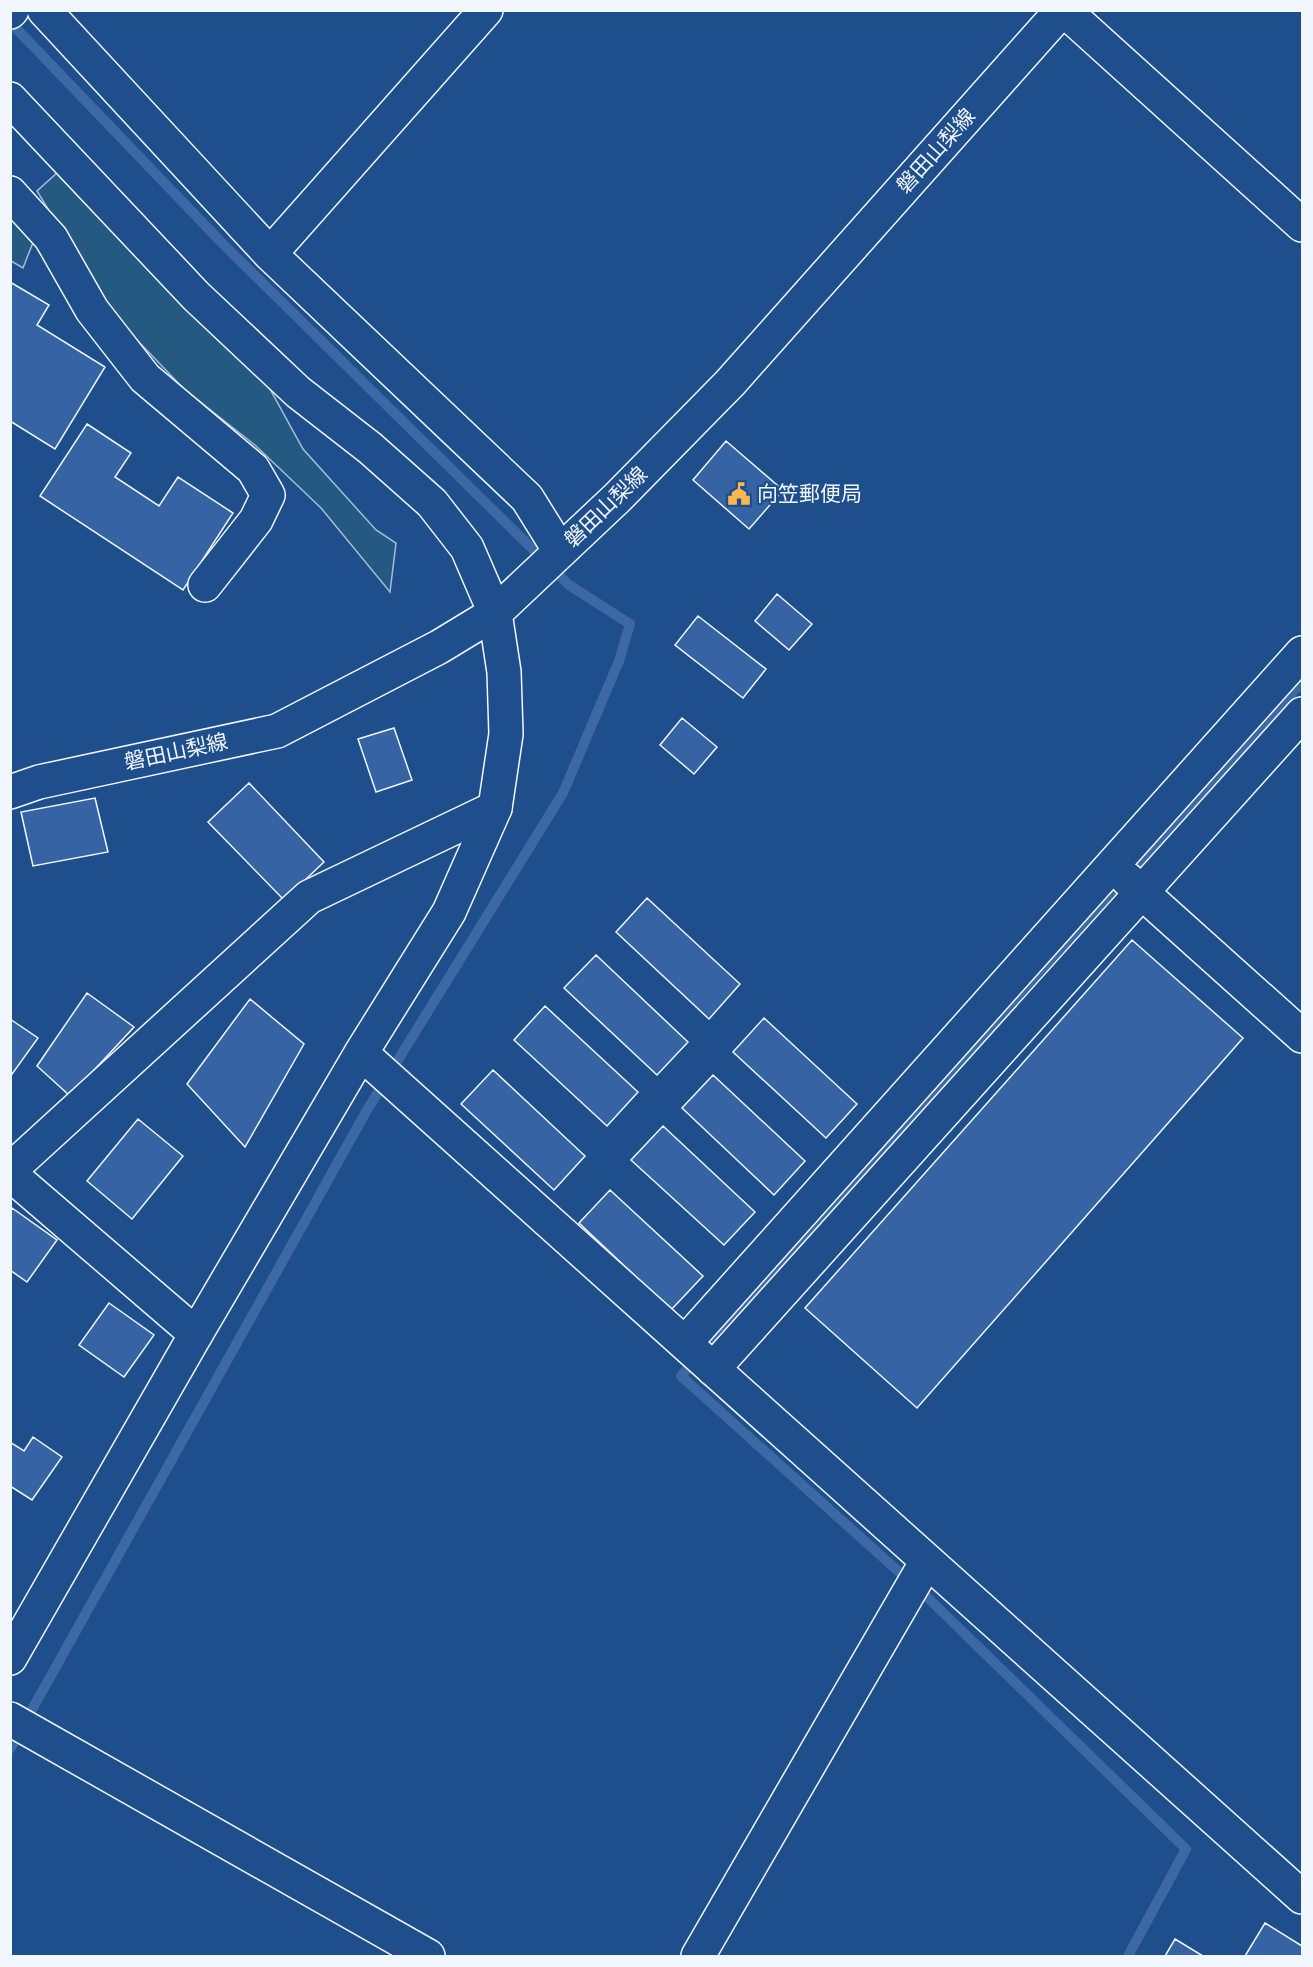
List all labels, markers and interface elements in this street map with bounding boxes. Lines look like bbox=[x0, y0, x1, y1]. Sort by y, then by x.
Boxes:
street label: 磐田山梨線 bbox=[892, 104, 980, 198]
street label: 磐田山梨線 bbox=[560, 462, 652, 552]
public building icon: 向笠郵便局 bbox=[726, 481, 752, 507]
place label: 向笠郵便局 bbox=[757, 482, 862, 506]
street label: 磐田山梨線 bbox=[122, 729, 230, 775]

